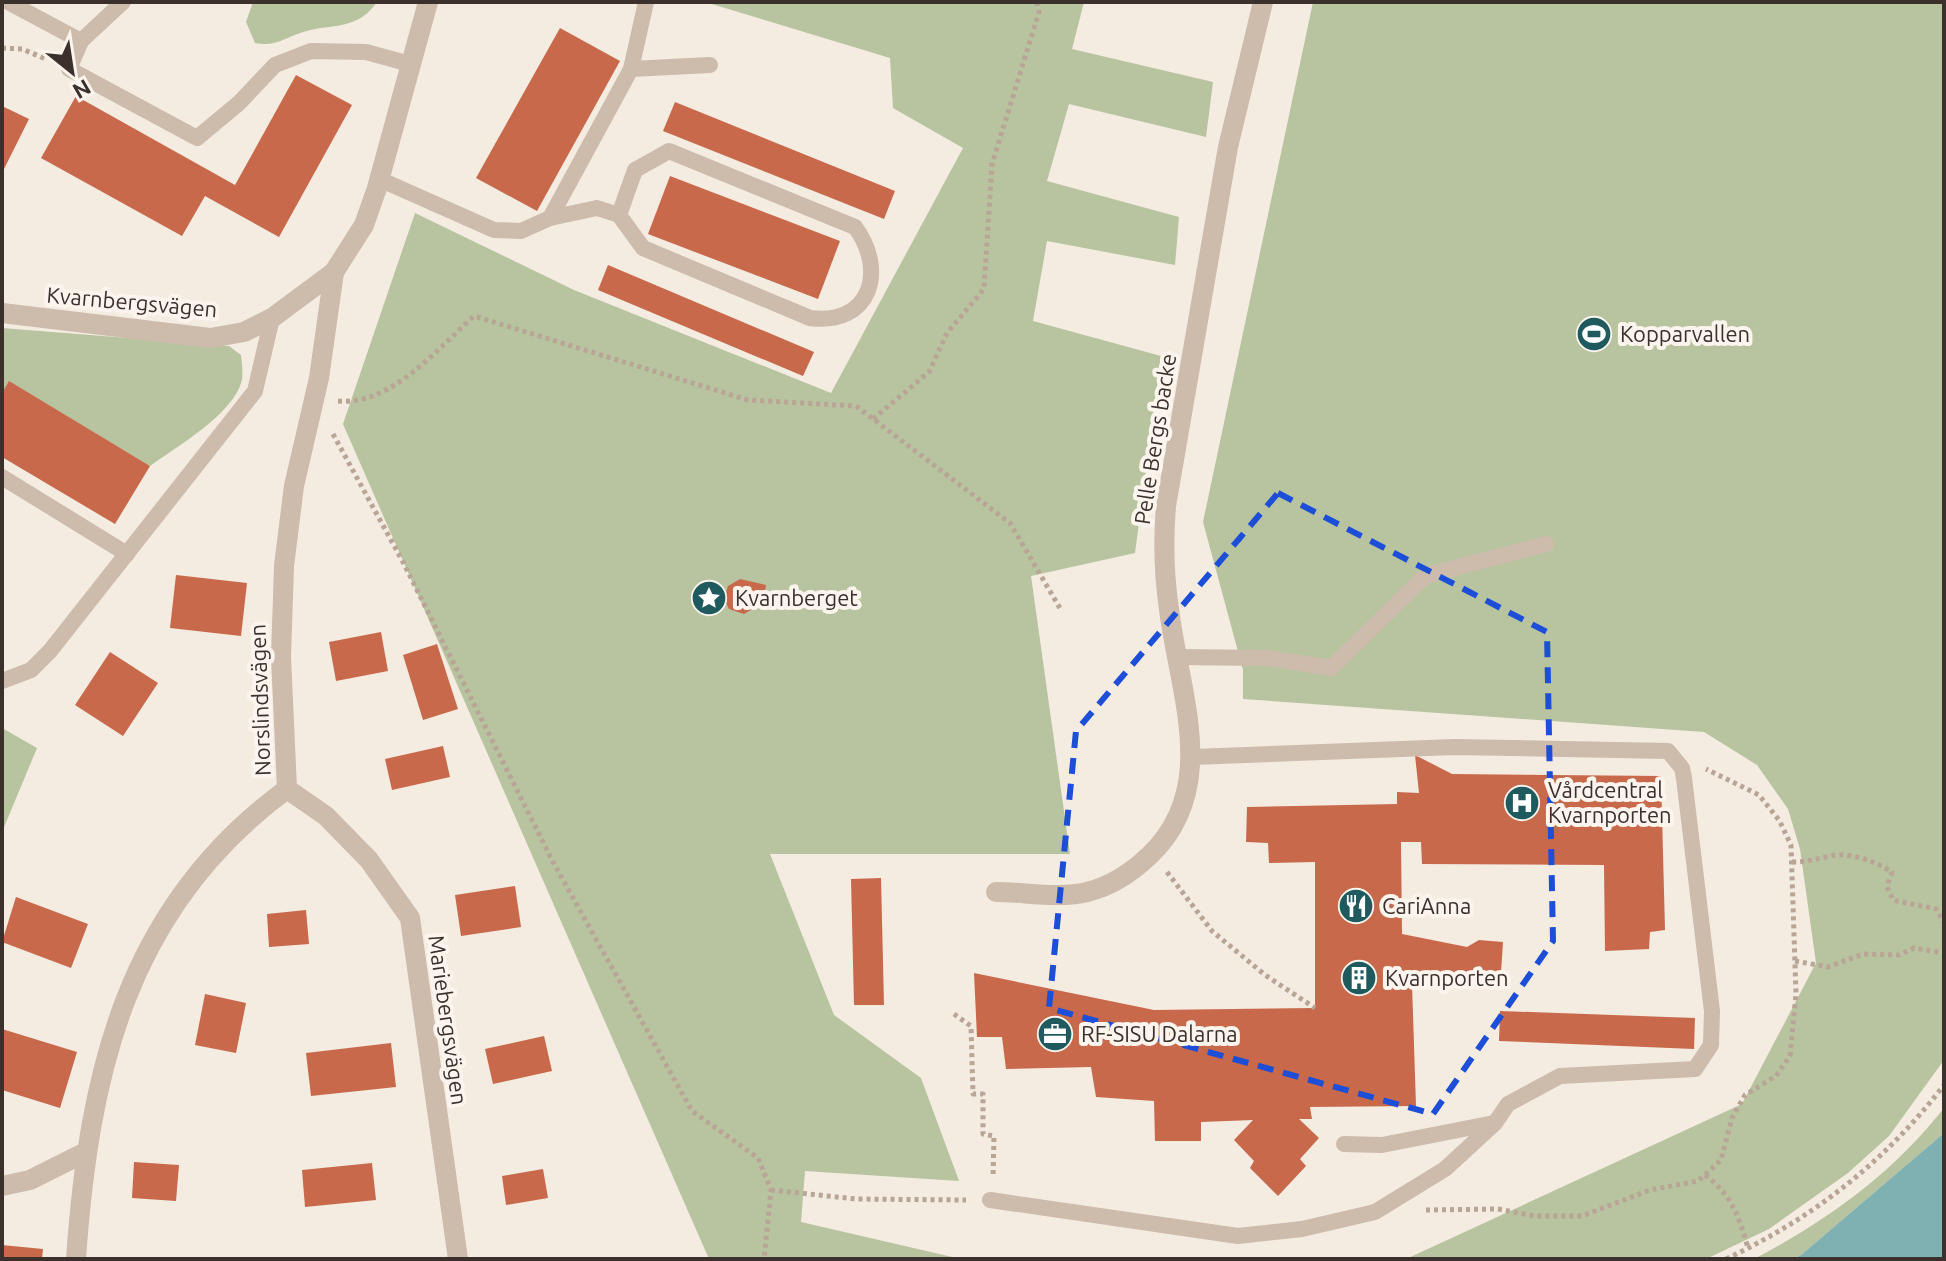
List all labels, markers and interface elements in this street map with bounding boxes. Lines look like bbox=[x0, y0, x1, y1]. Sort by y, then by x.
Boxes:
north arrow bbox=[32, 32, 112, 112]
text: N bbox=[69, 75, 96, 105]
street label: Kvarnbergsvägen bbox=[46, 282, 218, 321]
sports icon: Kopparvallen bbox=[1575, 315, 1613, 353]
place label: Kopparvallen bbox=[1620, 321, 1750, 346]
street label: Pelle Bergs backe bbox=[1129, 352, 1180, 526]
place icon: Kvarnberget bbox=[690, 579, 728, 617]
place label: Kvarnberget bbox=[735, 585, 858, 610]
street label: Norslindsvägen bbox=[244, 624, 275, 776]
place label: Vårdcentral Kvarnporten bbox=[1548, 777, 1672, 827]
hospital icon: Vårdcentral Kvarnporten bbox=[1503, 784, 1541, 822]
restaurant icon: CariAnna bbox=[1337, 887, 1375, 925]
place label: CariAnna bbox=[1382, 893, 1471, 918]
street label: Mariebergsvägen bbox=[424, 933, 473, 1106]
building icon: Kvarnporten bbox=[1340, 959, 1378, 997]
place label: Kvarnporten bbox=[1385, 965, 1509, 990]
office icon: RF-SISU Dalarna bbox=[1036, 1015, 1074, 1053]
place label: RF-SISU Dalarna bbox=[1081, 1021, 1238, 1046]

